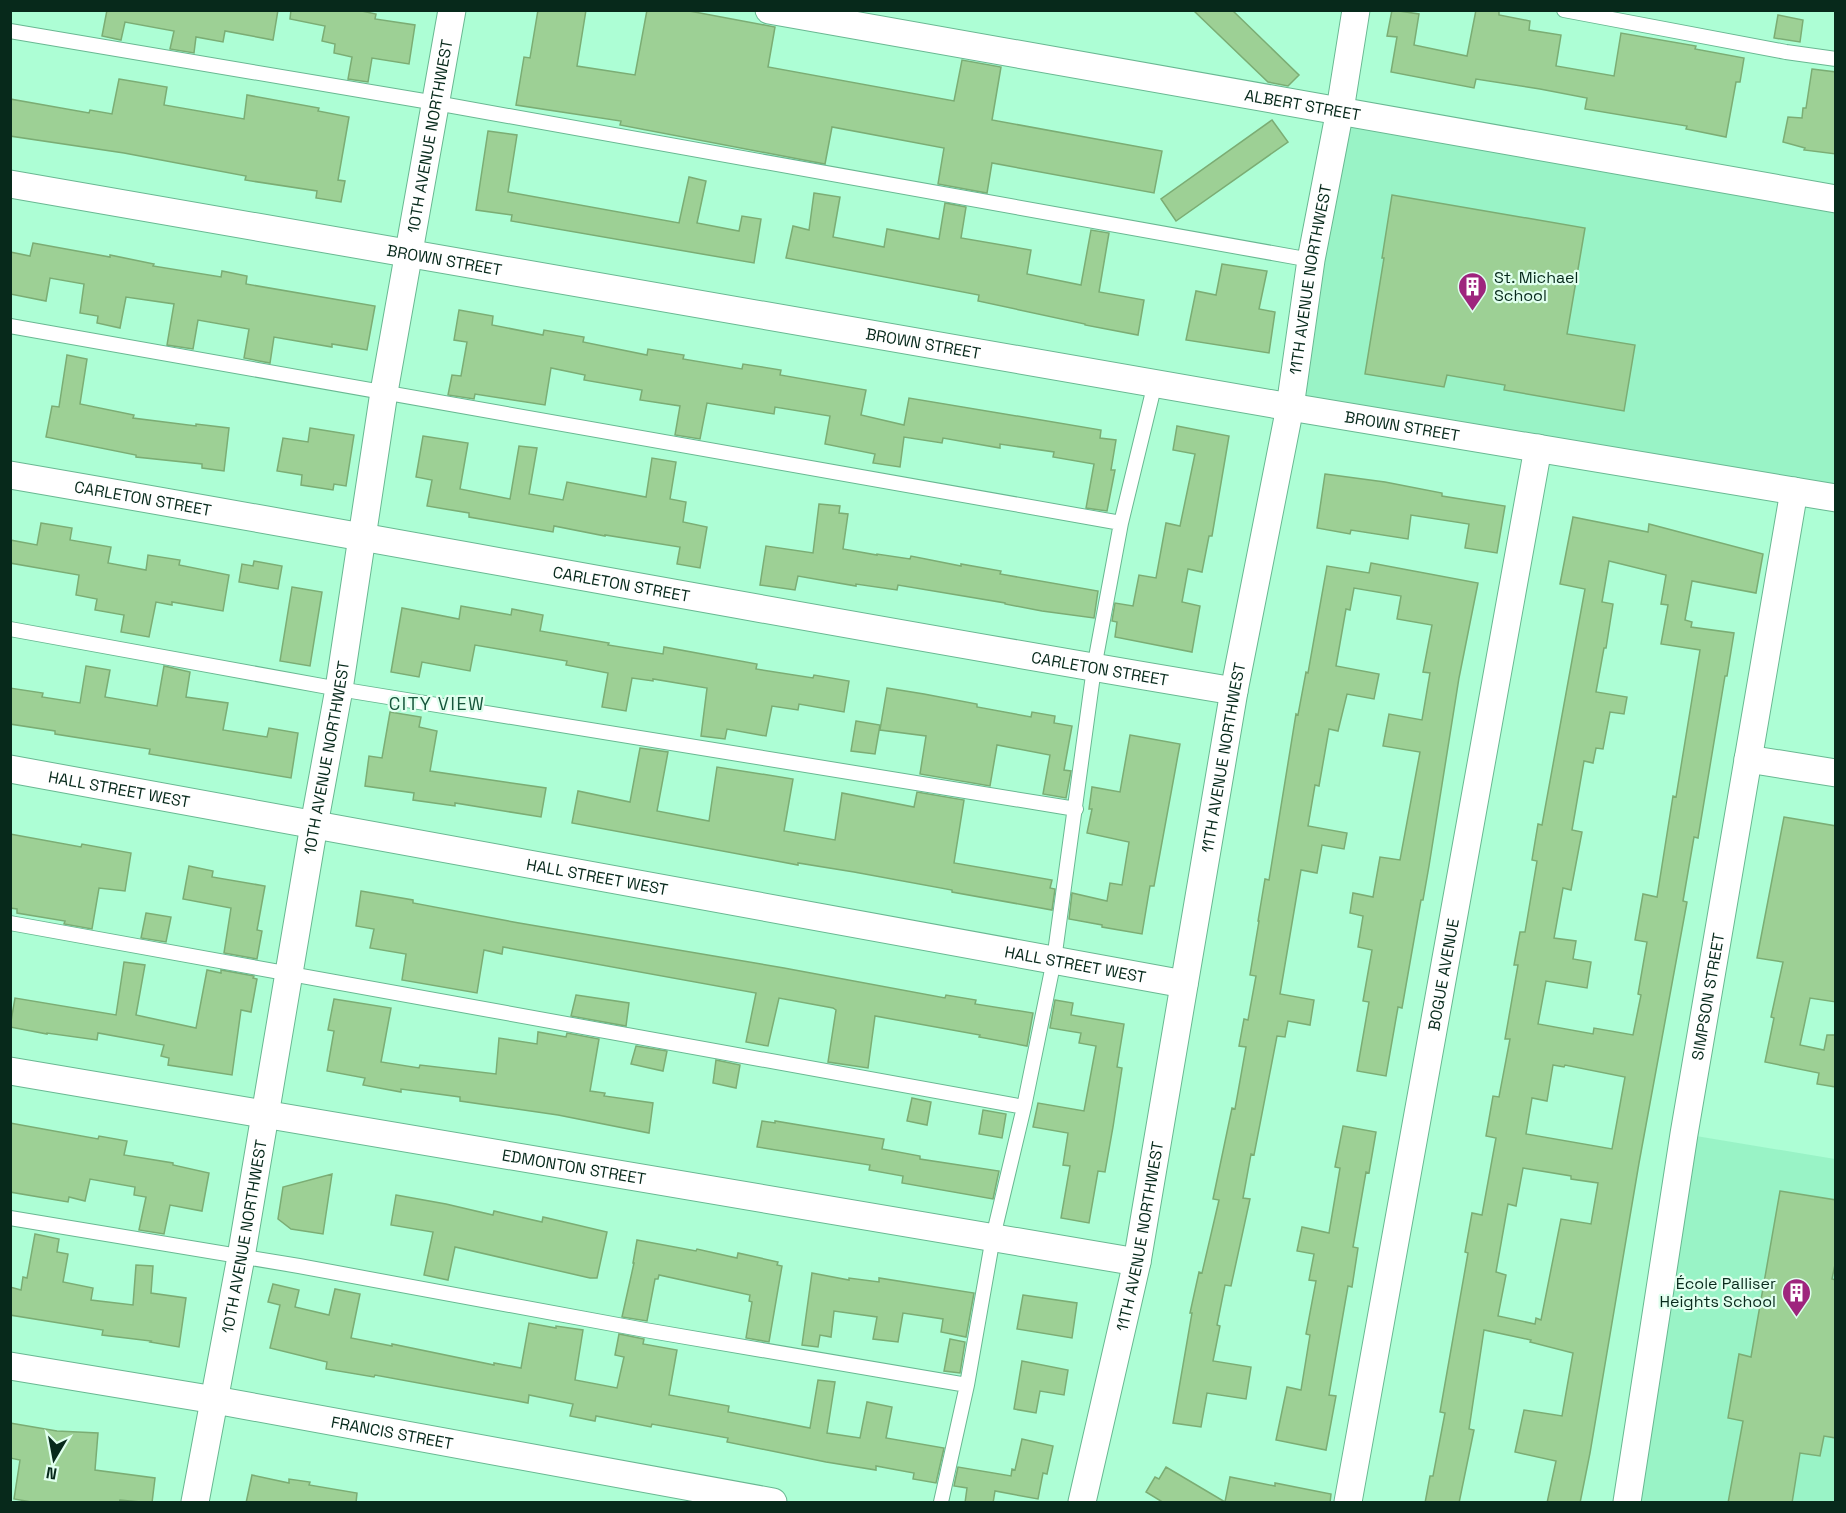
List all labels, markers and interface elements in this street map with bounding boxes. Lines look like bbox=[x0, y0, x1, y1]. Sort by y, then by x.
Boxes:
street label: 10TH AVENUE NORTHWEST bbox=[402, 38, 458, 235]
street label: ALBERT STREET bbox=[1243, 84, 1362, 126]
street label: 11TH AVENUE NORTHWEST bbox=[1285, 182, 1336, 376]
street label: BROWN STREET bbox=[385, 240, 503, 281]
place label: St. Michael School bbox=[1494, 267, 1578, 306]
building icon: St. Michael School bbox=[1457, 270, 1489, 312]
street label: BROWN STREET bbox=[864, 323, 982, 364]
street label: BROWN STREET bbox=[1343, 406, 1461, 446]
street label: CARLETON STREET bbox=[73, 476, 213, 521]
street label: CARLETON STREET bbox=[551, 562, 691, 607]
street label: CARLETON STREET bbox=[1030, 647, 1170, 691]
street label: 10TH AVENUE NORTHWEST bbox=[299, 659, 354, 856]
street label: 11TH AVENUE NORTHWEST bbox=[1197, 661, 1250, 854]
district label: CITY VIEW bbox=[389, 692, 485, 715]
street label: HALL STREET WEST bbox=[47, 766, 192, 813]
street label: HALL STREET WEST bbox=[525, 854, 670, 900]
street label: BOGUE AVENUE bbox=[1423, 917, 1464, 1033]
street label: SIMPSON STREET bbox=[1687, 931, 1729, 1062]
street label: HALL STREET WEST bbox=[1003, 941, 1148, 988]
street label: 10TH AVENUE NORTHWEST bbox=[217, 1138, 272, 1335]
street label: 11TH AVENUE NORTHWEST bbox=[1111, 1140, 1168, 1333]
street label: EDMONTON STREET bbox=[500, 1145, 647, 1190]
place label: École Palliser Heights School bbox=[1659, 1273, 1776, 1312]
building icon: École Palliser Heights School bbox=[1781, 1276, 1813, 1318]
street label: FRANCIS STREET bbox=[329, 1411, 455, 1454]
north arrow bbox=[24, 1429, 84, 1489]
text: N bbox=[44, 1462, 59, 1485]

